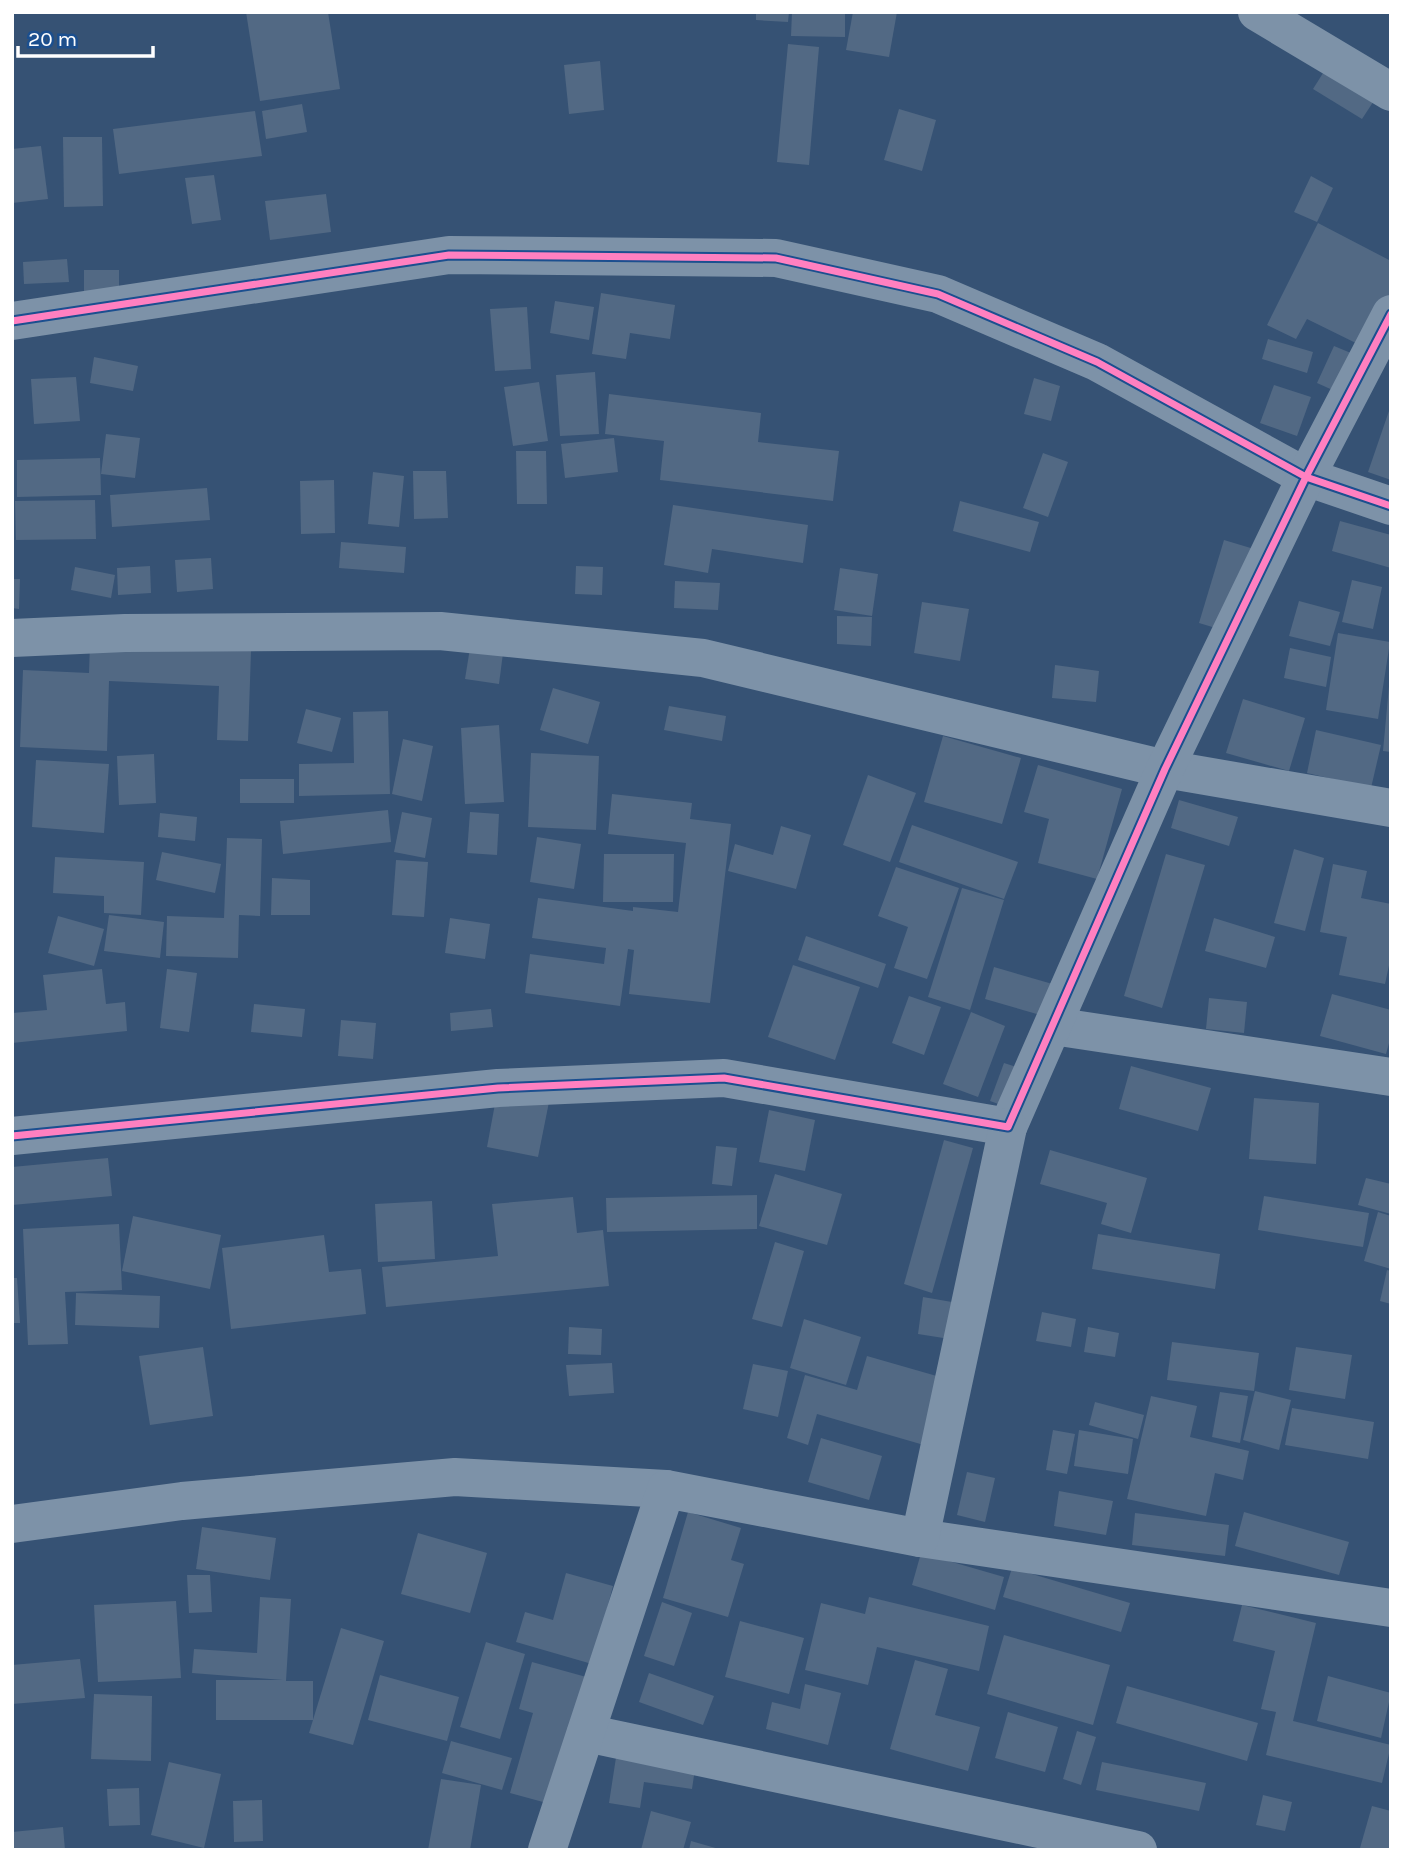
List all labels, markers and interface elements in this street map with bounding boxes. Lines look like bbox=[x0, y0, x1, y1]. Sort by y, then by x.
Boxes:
scale bar bbox=[18, 14, 152, 58]
text: 20 m bbox=[28, 27, 77, 51]

